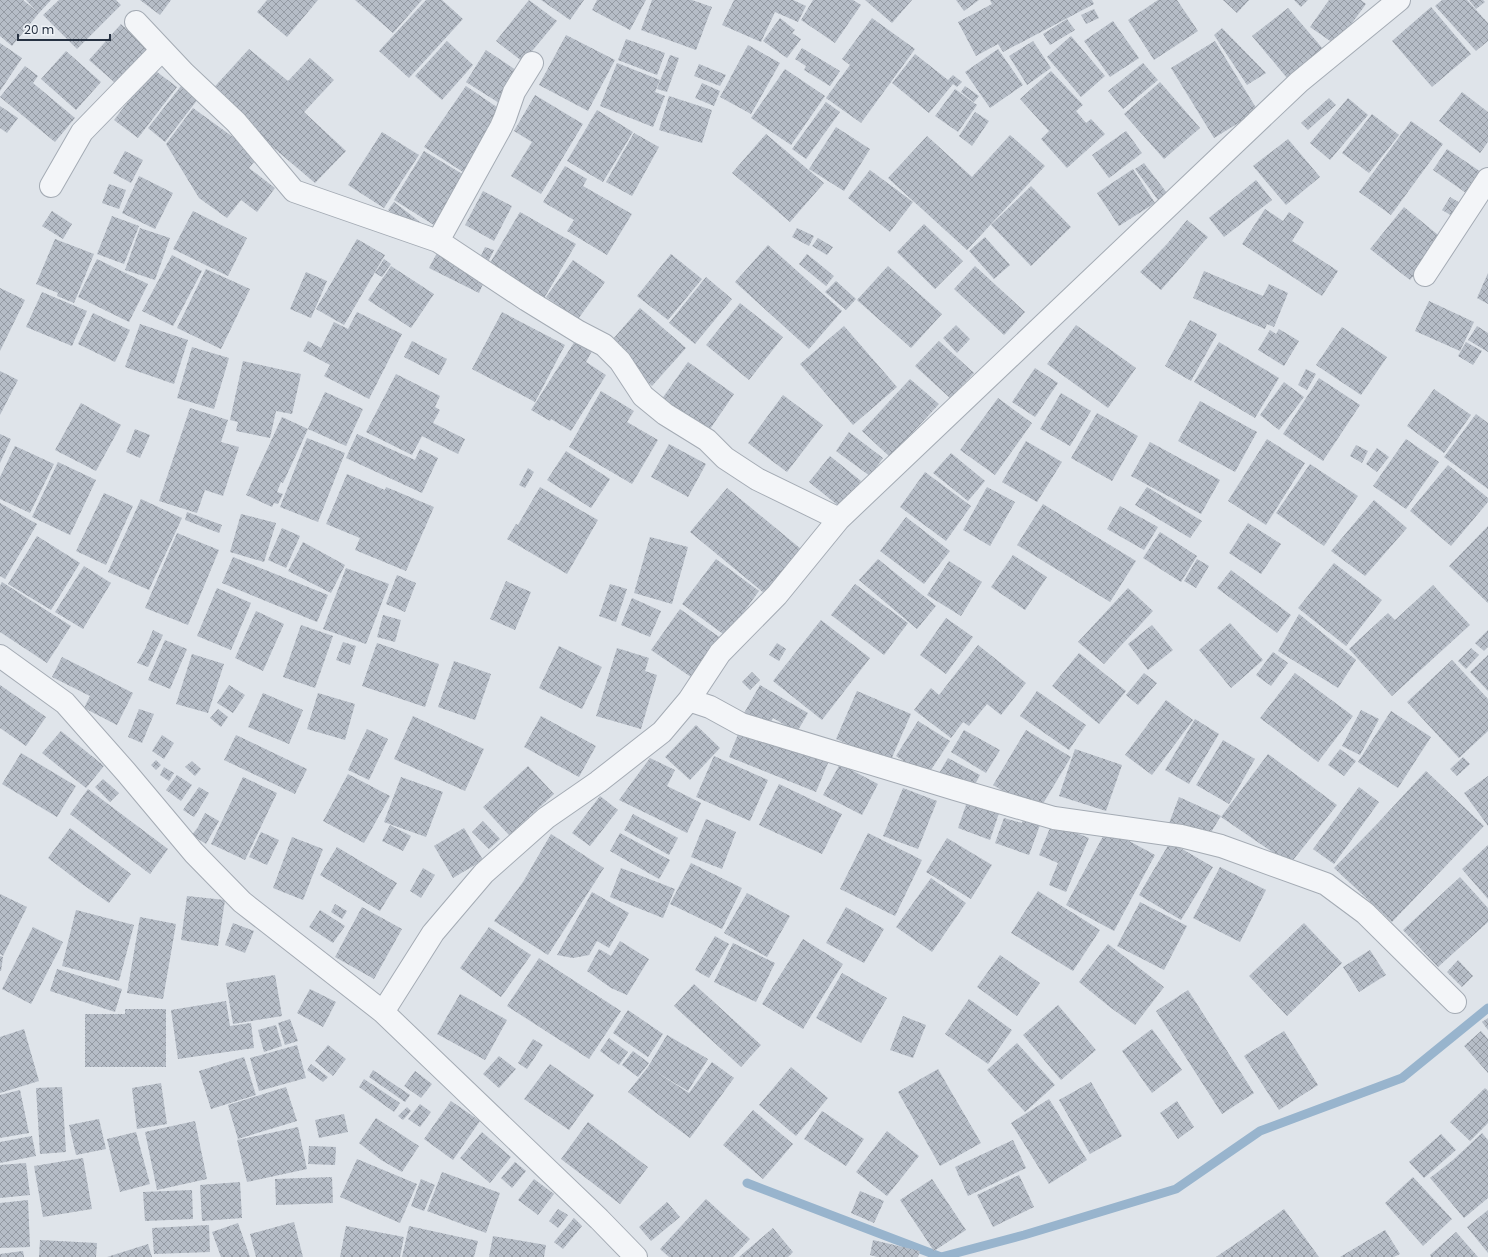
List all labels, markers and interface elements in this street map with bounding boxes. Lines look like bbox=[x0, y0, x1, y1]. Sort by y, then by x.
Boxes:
scale bar bbox=[18, 16, 110, 42]
text: 20 m bbox=[24, 21, 54, 38]

